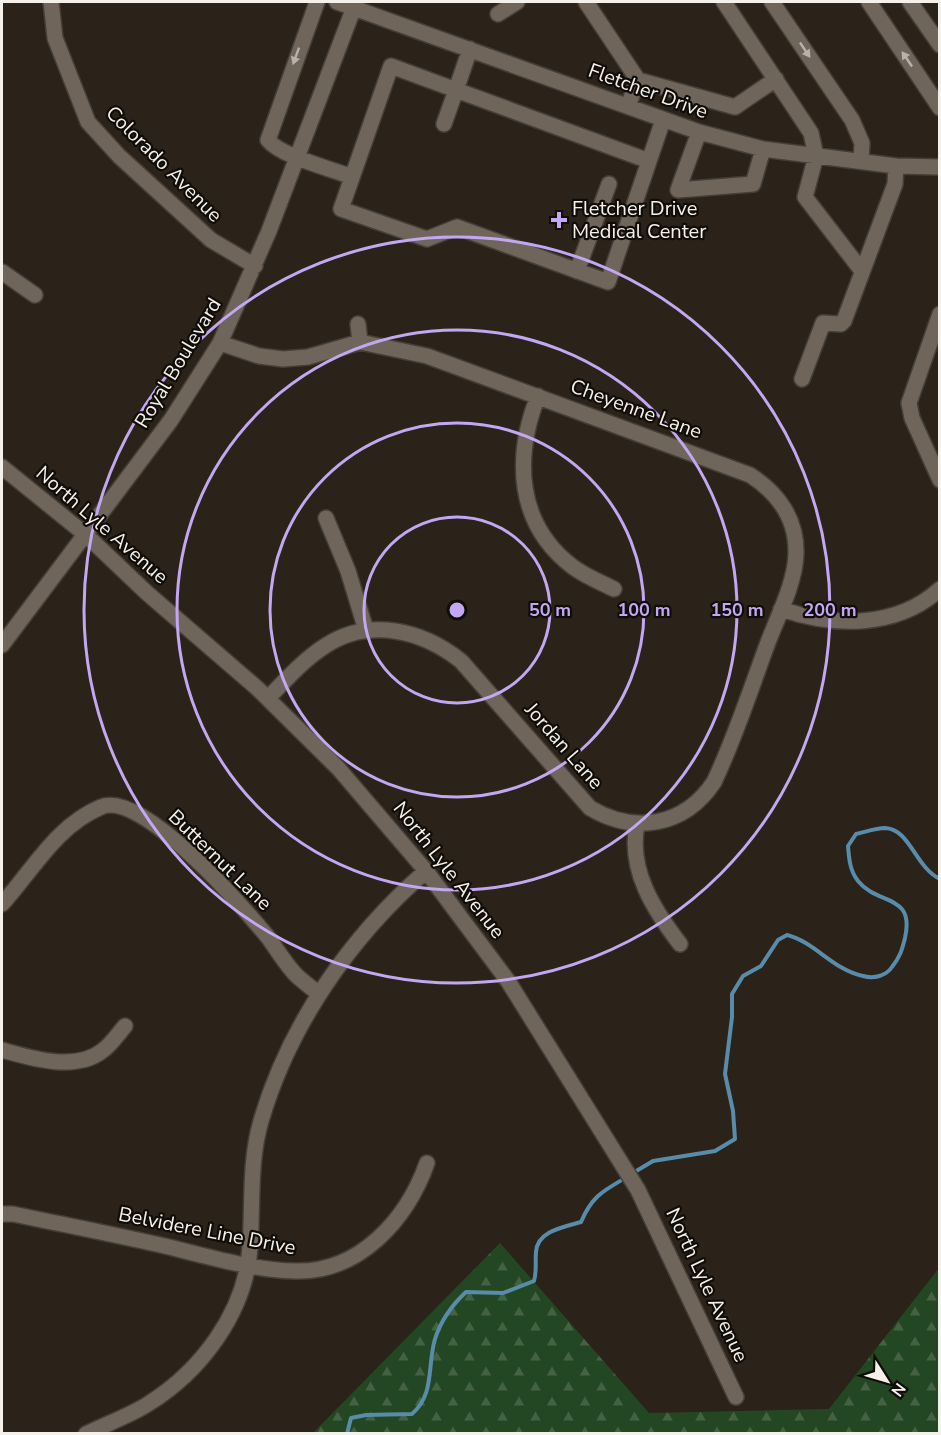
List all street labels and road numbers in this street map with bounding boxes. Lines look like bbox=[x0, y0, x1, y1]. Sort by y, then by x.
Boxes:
street label: Fletcher Drive bbox=[585, 57, 711, 125]
street label: Colorado Avenue bbox=[100, 100, 228, 228]
street label: Royal Boulevard bbox=[128, 293, 228, 433]
street label: Cheyenne Lane bbox=[567, 373, 705, 445]
street label: North Lyle Avenue bbox=[30, 460, 174, 590]
street label: Jordan Lane bbox=[518, 696, 609, 795]
street label: North Lyle Avenue bbox=[387, 796, 511, 944]
street label: Butternut Lane bbox=[162, 804, 278, 916]
street label: Belvidere Line Drive bbox=[116, 1201, 298, 1261]
street label: North Lyle Avenue bbox=[659, 1204, 755, 1366]

